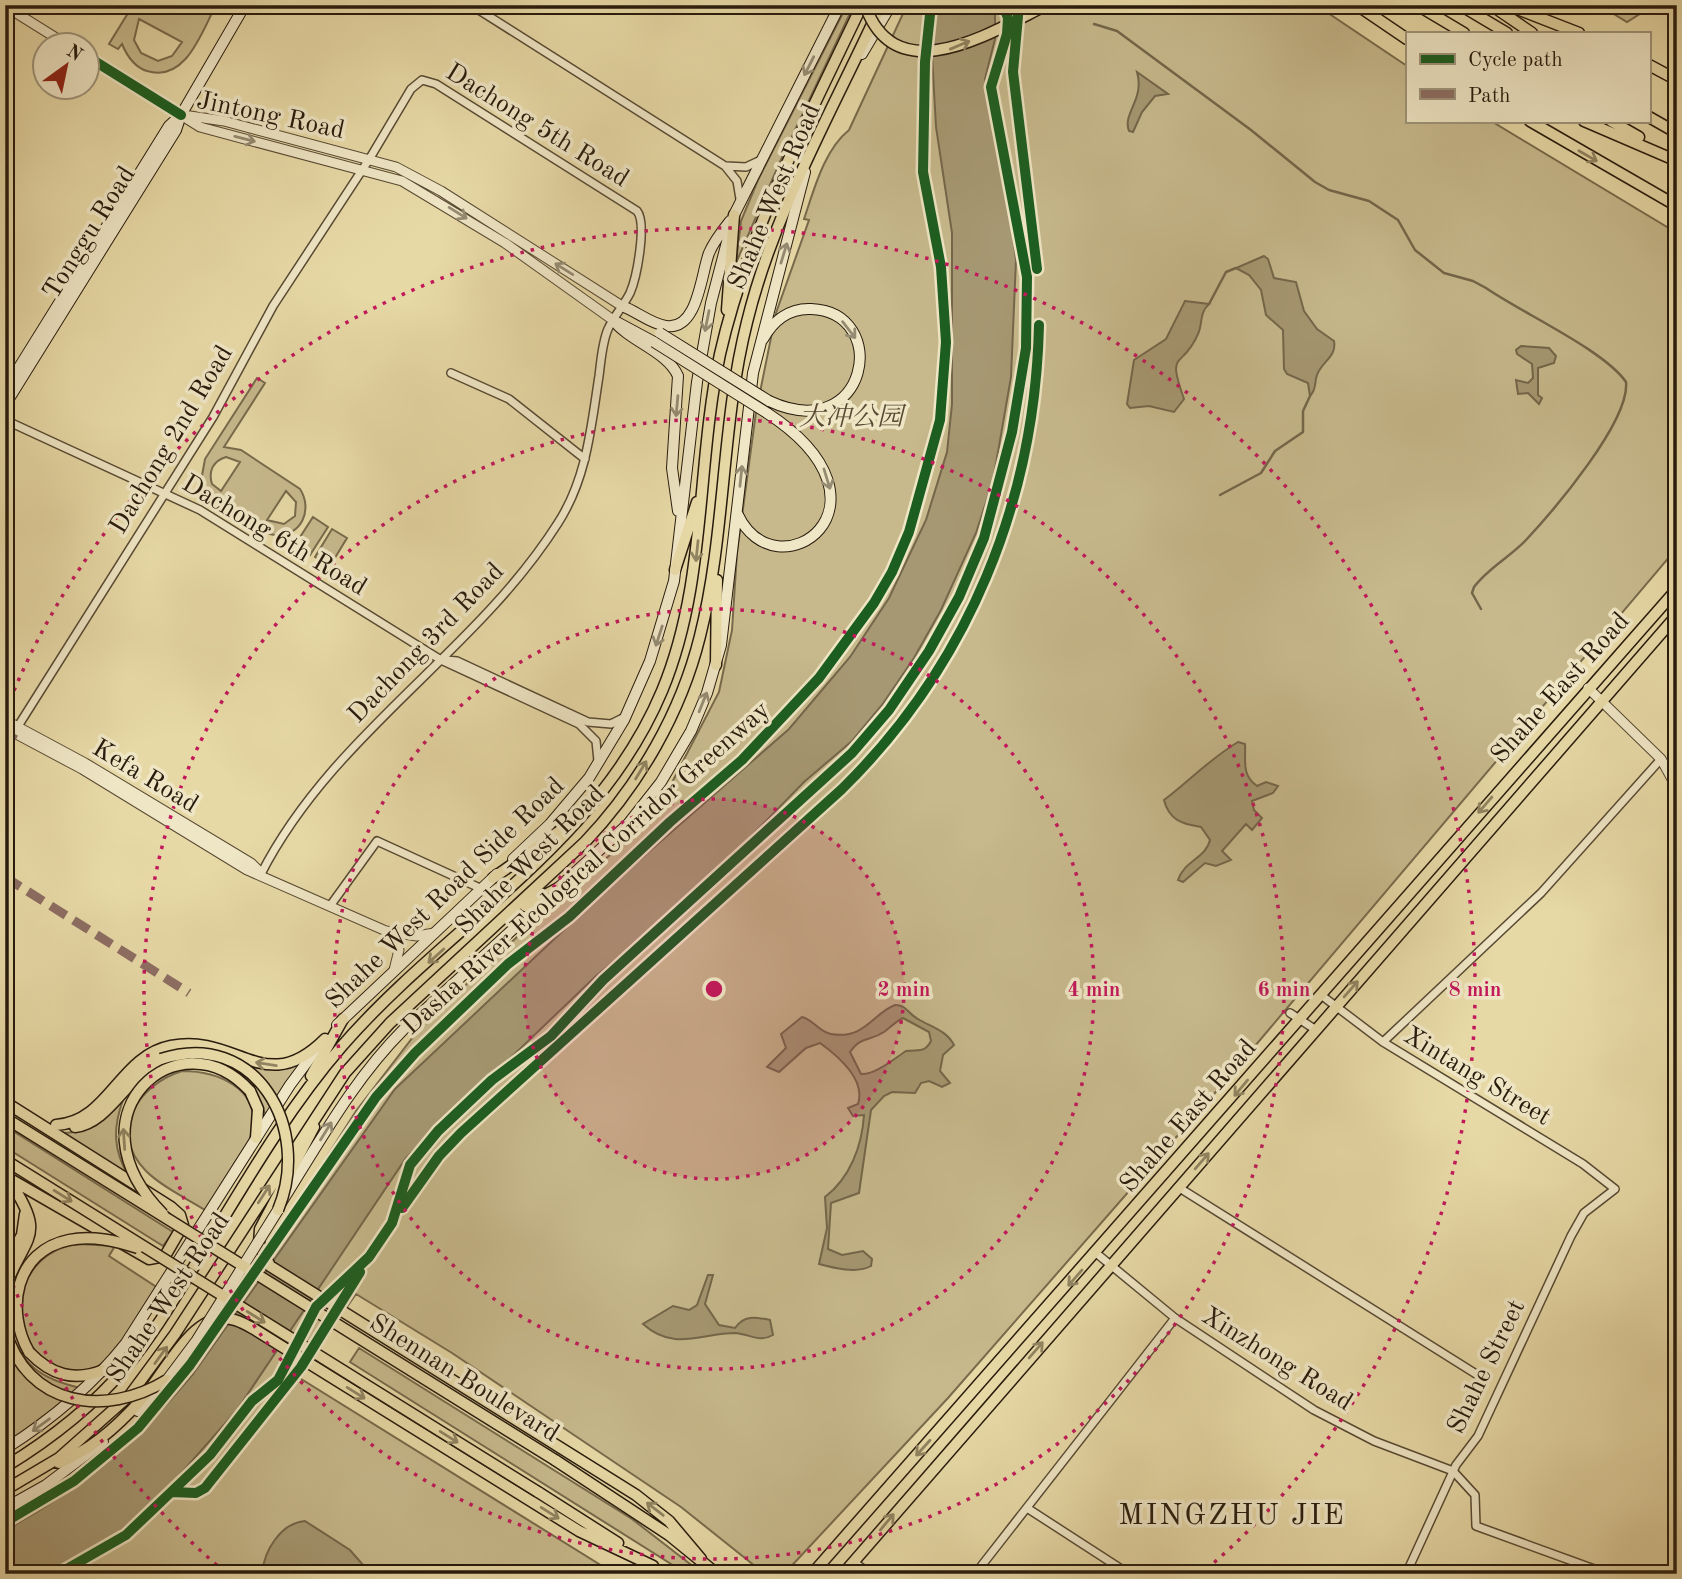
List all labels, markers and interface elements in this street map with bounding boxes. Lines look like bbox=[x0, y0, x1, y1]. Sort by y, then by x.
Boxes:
north arrow bbox=[32, 32, 102, 102]
legend bbox=[1406, 32, 1650, 122]
one-way arrow bbox=[949, 38, 970, 51]
text: N bbox=[63, 42, 86, 66]
text: Cycle path bbox=[1468, 50, 1563, 71]
one-way arrow bbox=[802, 55, 816, 76]
street label: Dachong 5th Road bbox=[441, 59, 633, 192]
text: Path bbox=[1468, 86, 1511, 107]
street label: Jintong Road bbox=[194, 88, 347, 144]
street label: Shahe West Road bbox=[724, 100, 826, 294]
one-way arrow bbox=[233, 133, 255, 146]
one-way arrow bbox=[1578, 149, 1598, 163]
street label: Tonggu Road bbox=[39, 162, 141, 304]
one-way arrow bbox=[447, 207, 467, 221]
one-way arrow bbox=[779, 243, 792, 265]
one-way arrow bbox=[555, 261, 575, 275]
one-way arrow bbox=[700, 309, 714, 332]
one-way arrow bbox=[841, 321, 856, 340]
street label: Dachong 2nd Road bbox=[105, 341, 238, 539]
one-way arrow bbox=[670, 394, 683, 416]
park label: 大冲公园 bbox=[799, 403, 907, 431]
one-way arrow bbox=[734, 465, 747, 488]
one-way arrow bbox=[822, 468, 835, 490]
street label: Dachong 6th Road bbox=[177, 470, 371, 601]
one-way arrow bbox=[690, 539, 703, 562]
street label: Dachong 3rd Road bbox=[344, 558, 509, 728]
street label: Shahe East Road bbox=[1486, 608, 1635, 769]
one-way arrow bbox=[651, 625, 664, 647]
one-way arrow bbox=[697, 692, 710, 714]
street label: Dasha River Ecological Corridor Greenway bbox=[398, 697, 775, 1040]
street label: Kefa Road bbox=[88, 735, 202, 818]
one-way arrow bbox=[634, 761, 648, 781]
street label: Shahe West Road Side Road bbox=[321, 773, 570, 1014]
street label: Shahe West Road bbox=[451, 781, 610, 940]
one-way arrow bbox=[1477, 796, 1493, 814]
one-way arrow bbox=[427, 948, 445, 964]
centre of rings bbox=[702, 977, 726, 1001]
text: 2 min bbox=[878, 980, 930, 1001]
text: 4 min bbox=[1068, 980, 1120, 1001]
text: 6 min bbox=[1258, 980, 1310, 1001]
one-way arrow bbox=[1343, 980, 1359, 998]
text: 8 min bbox=[1449, 980, 1501, 1001]
street label: Xintang Street bbox=[1399, 1023, 1555, 1131]
street label: Shahe East Road bbox=[1115, 1035, 1262, 1198]
one-way arrow bbox=[255, 1057, 278, 1070]
one-way arrow bbox=[1233, 1079, 1248, 1097]
one-way arrow bbox=[320, 1121, 334, 1141]
one-way arrow bbox=[117, 1128, 130, 1151]
one-way arrow bbox=[1194, 1152, 1210, 1170]
one-way arrow bbox=[258, 1185, 272, 1205]
one-way arrow bbox=[53, 1190, 73, 1204]
street label: Shahe West Road bbox=[102, 1208, 235, 1388]
one-way arrow bbox=[1066, 1269, 1083, 1286]
street label: Shahe Street bbox=[1443, 1296, 1530, 1438]
street label: Xinzhong Road bbox=[1197, 1303, 1357, 1416]
one-way arrow bbox=[246, 1310, 266, 1324]
street label: Shennan Boulevard bbox=[365, 1310, 563, 1448]
one-way arrow bbox=[1028, 1342, 1044, 1360]
one-way arrow bbox=[153, 1346, 168, 1365]
one-way arrow bbox=[346, 1386, 366, 1400]
one-way arrow bbox=[32, 1418, 51, 1432]
one-way arrow bbox=[439, 1431, 459, 1445]
one-way arrow bbox=[915, 1439, 931, 1457]
district label: MINGZHU JIE bbox=[1118, 1501, 1346, 1531]
one-way arrow bbox=[647, 1502, 665, 1517]
one-way arrow bbox=[539, 1506, 559, 1520]
one-way arrow bbox=[879, 1513, 895, 1531]

